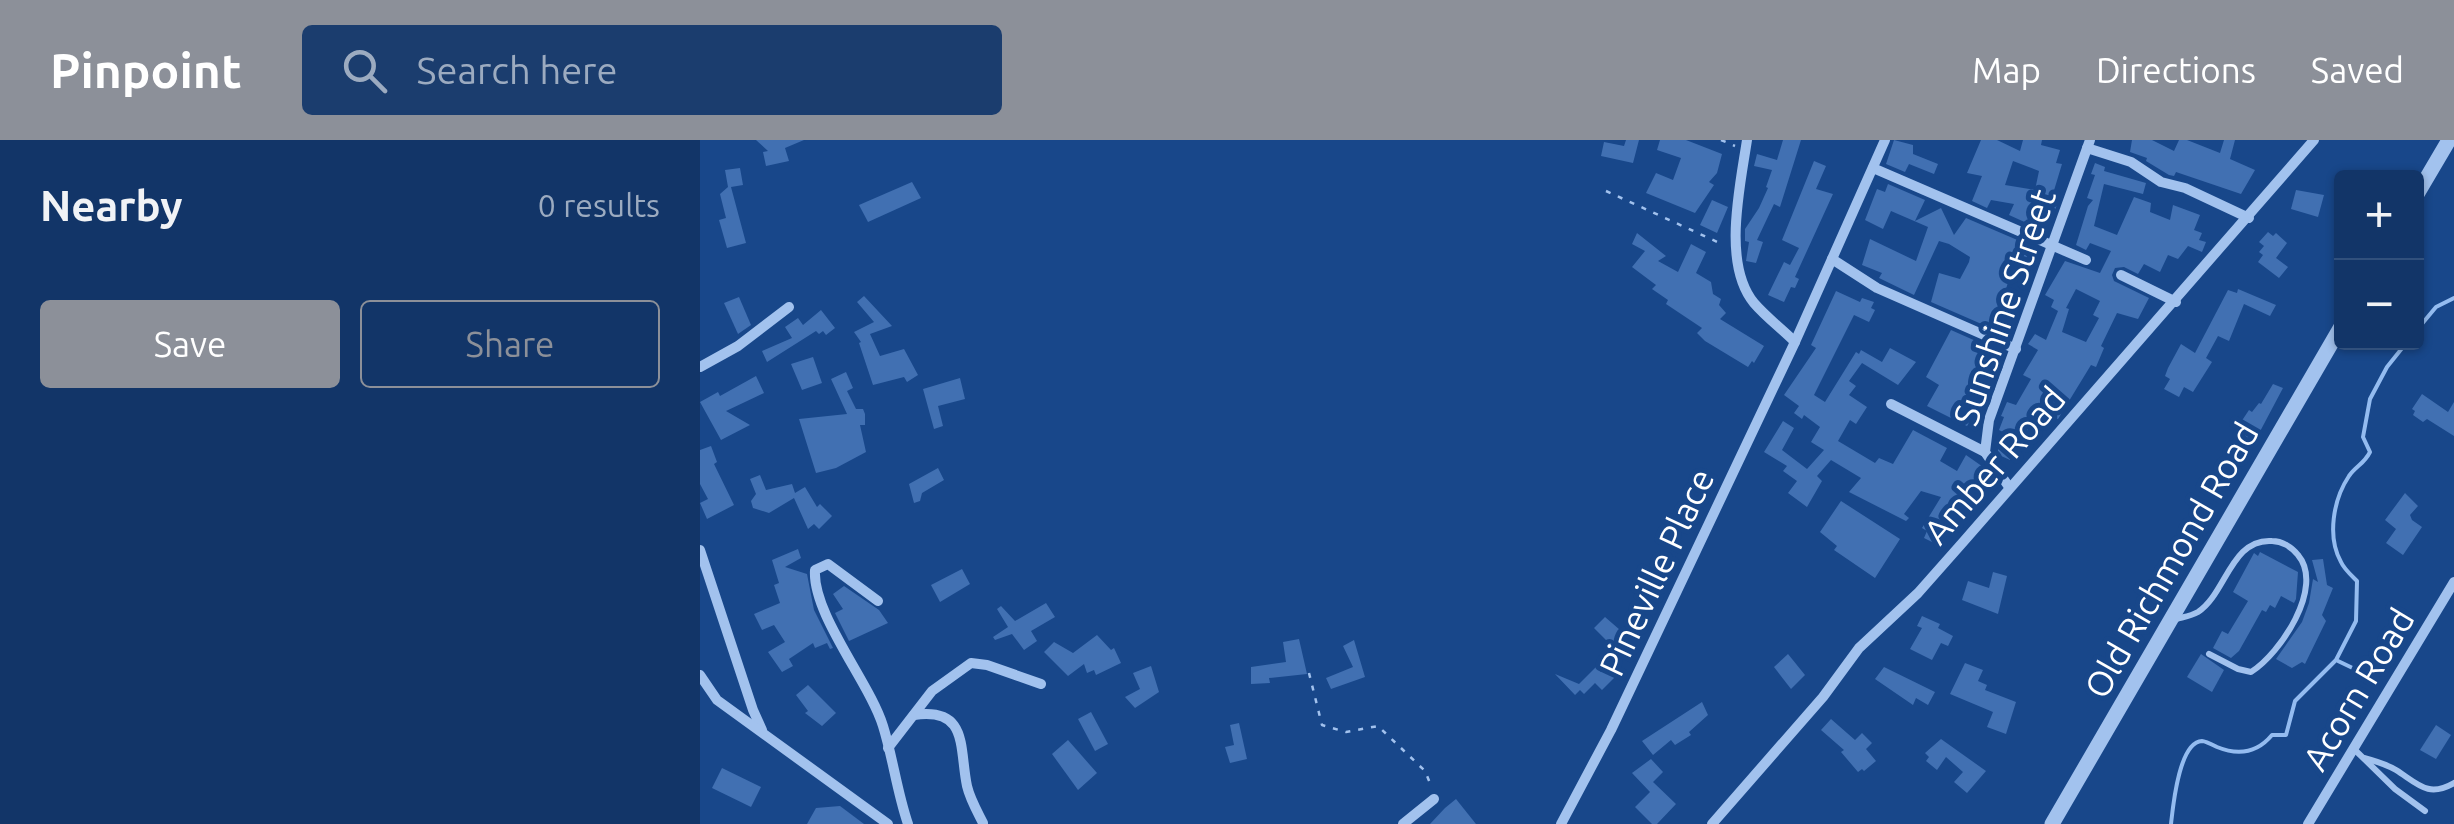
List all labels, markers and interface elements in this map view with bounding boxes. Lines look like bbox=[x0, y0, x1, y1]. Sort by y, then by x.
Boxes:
search box bbox=[302, 25, 1002, 115]
text: Pinpoint bbox=[50, 43, 242, 97]
icon: search bbox=[337, 43, 392, 98]
text: Search here bbox=[417, 49, 617, 91]
text: Map bbox=[1972, 50, 2041, 90]
text: Directions bbox=[2096, 50, 2256, 90]
text: Saved bbox=[2311, 50, 2404, 90]
map controls bbox=[2334, 170, 2424, 350]
button: + bbox=[2334, 170, 2424, 260]
text: Nearby bbox=[40, 182, 183, 229]
street label: Sunshine Street bbox=[1945, 183, 2063, 430]
text: 0 results bbox=[538, 187, 660, 223]
button: − bbox=[2334, 260, 2424, 350]
button: Save bbox=[40, 300, 340, 388]
button: Share bbox=[360, 300, 660, 388]
street label: Amber Road bbox=[1915, 378, 2073, 552]
street label: Old Richmond Road bbox=[2076, 415, 2266, 705]
street label: Pineville Place bbox=[1591, 462, 1721, 682]
street label: Acorn Road bbox=[2294, 601, 2422, 777]

